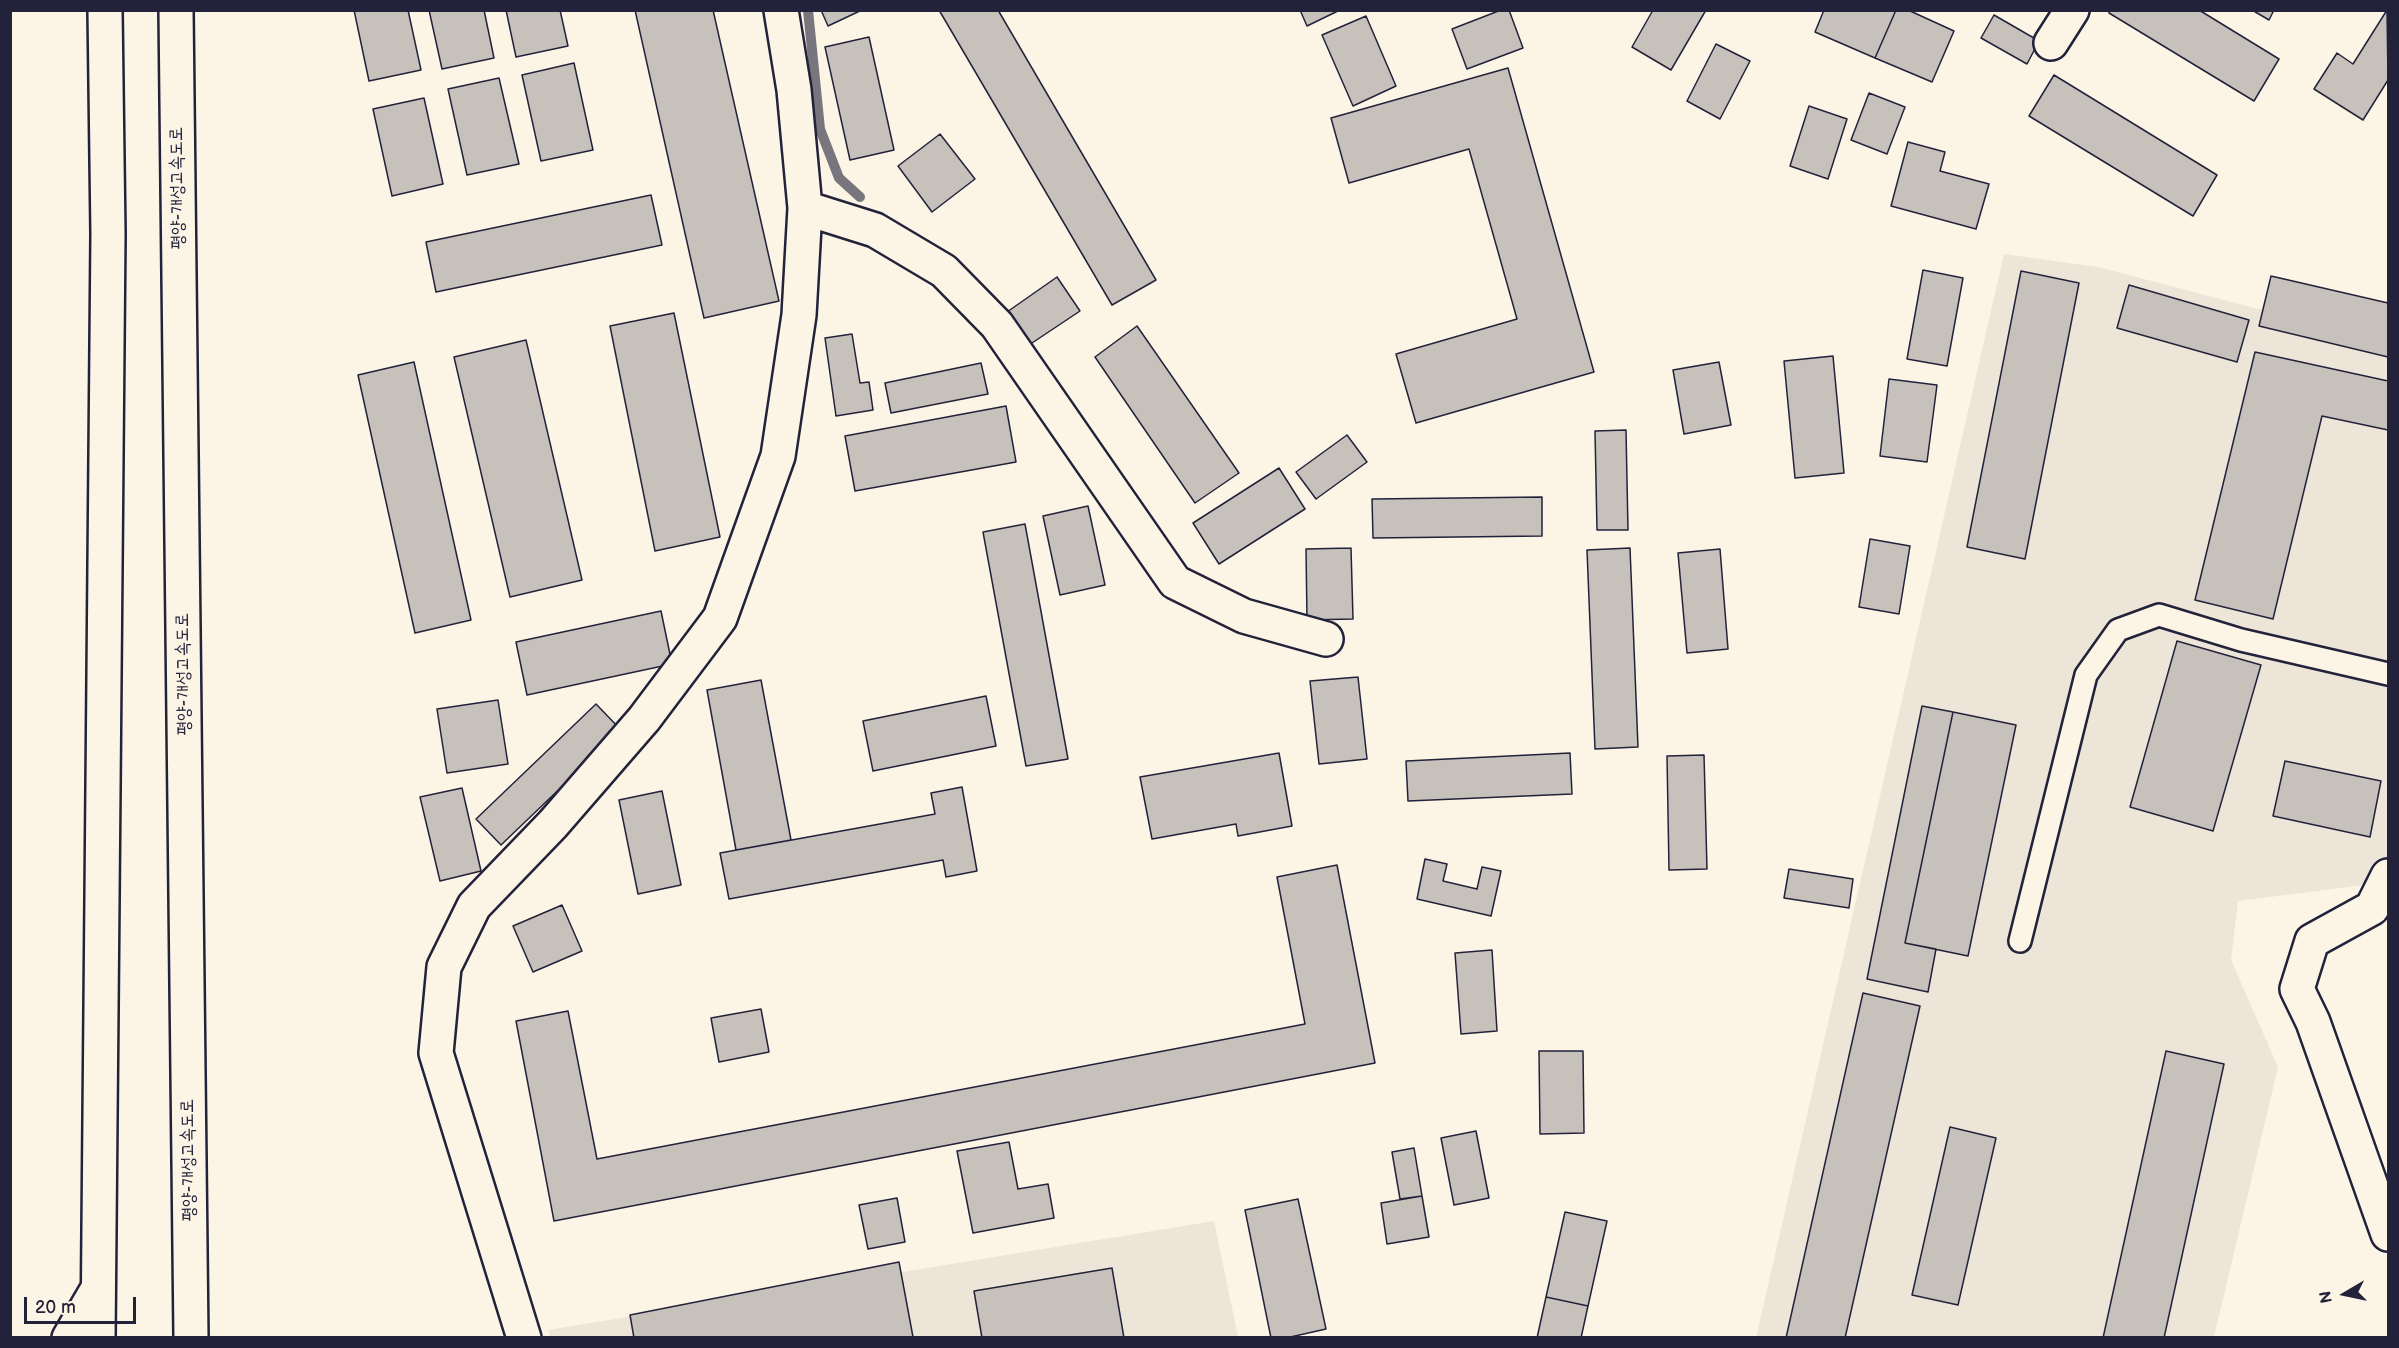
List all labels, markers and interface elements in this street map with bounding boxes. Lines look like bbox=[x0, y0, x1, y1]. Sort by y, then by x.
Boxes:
street label: 평양-개성고속도로 bbox=[166, 127, 190, 249]
street label: 평양-개성고속도로 bbox=[172, 613, 196, 735]
street label: 평양-개성고속도로 bbox=[177, 1099, 201, 1221]
north arrow bbox=[2315, 1264, 2375, 1324]
scale bar bbox=[27, 1285, 140, 1323]
text: N bbox=[2316, 1289, 2337, 1304]
text: 20 m bbox=[35, 1297, 76, 1318]

